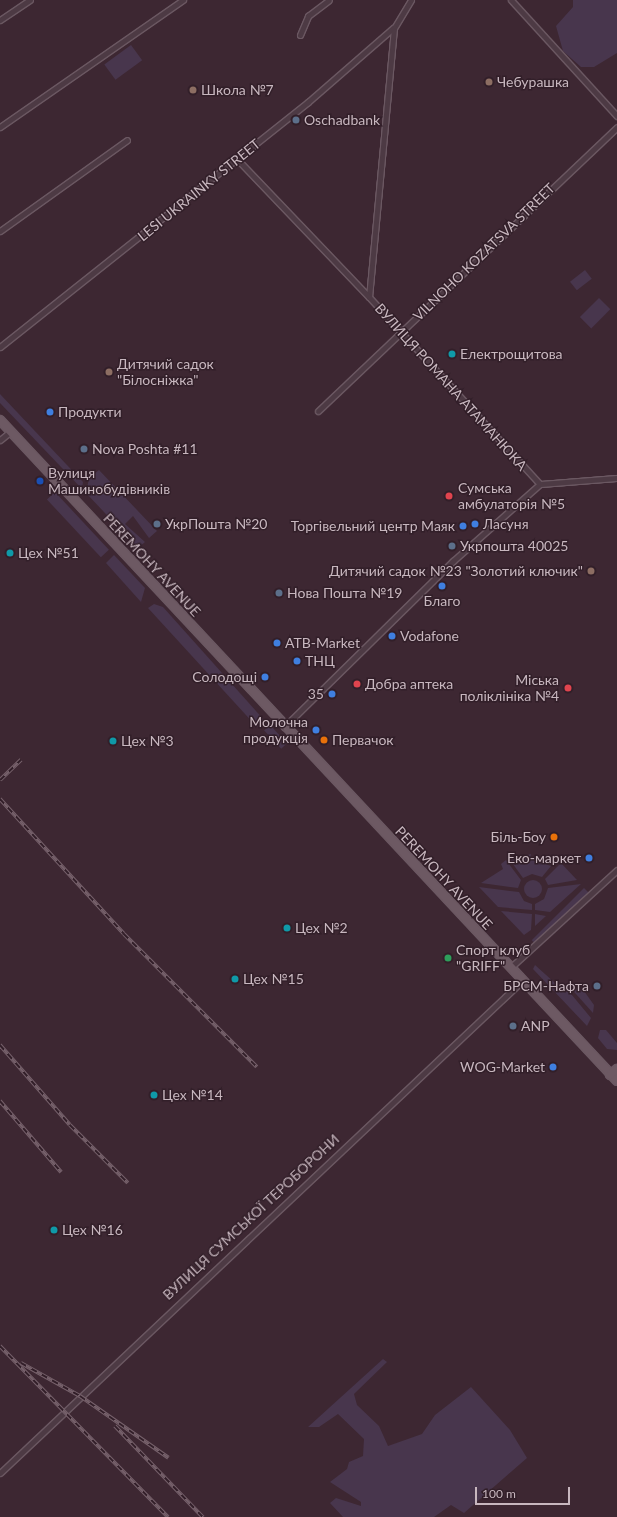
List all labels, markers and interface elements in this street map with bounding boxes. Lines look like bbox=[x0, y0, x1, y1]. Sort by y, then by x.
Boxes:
place label: Чебурашка bbox=[497, 74, 569, 90]
marker: Чебурашка bbox=[484, 77, 494, 87]
place label: Школа №7 bbox=[201, 82, 274, 98]
marker: Школа №7 bbox=[188, 85, 198, 95]
place label: Oschadbank bbox=[304, 112, 380, 128]
marker: Oschadbank bbox=[291, 115, 301, 125]
street label: LESI UKRAINKY STREET bbox=[134, 135, 264, 245]
street label: VILNOHO KOZATSVA STREET bbox=[409, 180, 559, 324]
street label: ВУЛИЦЯ РОМАНА АТАМАНЮКА bbox=[371, 300, 531, 474]
place label: Електрощитова bbox=[460, 346, 563, 362]
marker: Електрощитова bbox=[447, 349, 457, 359]
place label: Дитячий садок "Білосніжка" bbox=[117, 356, 214, 388]
marker: Дитячий садок "Білосніжка" bbox=[104, 367, 114, 377]
place label: Продукти bbox=[58, 404, 122, 420]
marker: Продукти bbox=[45, 407, 55, 417]
place label: Nova Poshta #11 bbox=[92, 441, 197, 457]
marker: Nova Poshta #11 bbox=[79, 444, 89, 454]
place label: Вулиця Машинобудівників bbox=[48, 465, 170, 498]
marker: Вулиця Машинобудівників bbox=[35, 476, 45, 486]
place label: Сумська амбулаторія №5 bbox=[458, 480, 565, 512]
marker: Сумська амбулаторія №5 bbox=[443, 490, 455, 502]
street label: PEREMOHY AVENUE bbox=[100, 510, 204, 620]
place label: УкрПошта №20 bbox=[165, 516, 267, 532]
place label: Ласуня bbox=[483, 516, 529, 532]
place label: Торгівельний центр Маяк bbox=[291, 518, 455, 534]
marker: УкрПошта №20 bbox=[152, 519, 162, 529]
marker: Ласуня bbox=[470, 519, 480, 529]
marker: Торгівельний центр Маяк bbox=[458, 521, 468, 531]
place label: Укрпошта 40025 bbox=[460, 538, 568, 554]
marker: Укрпошта 40025 bbox=[447, 541, 457, 551]
place label: Цех №51 bbox=[18, 545, 79, 561]
marker: Цех №51 bbox=[5, 548, 15, 558]
place label: Дитячий садок №23 "Золотий ключик" bbox=[329, 563, 583, 579]
marker: Дитячий садок №23 "Золотий ключик" bbox=[586, 566, 596, 576]
marker: Благо bbox=[437, 581, 447, 591]
place label: Нова Пошта №19 bbox=[287, 585, 402, 601]
marker: Нова Пошта №19 bbox=[274, 588, 284, 598]
place label: Благо bbox=[423, 593, 461, 609]
place label: Vodafone bbox=[400, 628, 459, 644]
marker: Vodafone bbox=[387, 631, 397, 641]
place label: ATB-Market bbox=[285, 635, 360, 651]
marker: ATB-Market bbox=[272, 638, 282, 648]
place label: ТНЦ bbox=[305, 653, 335, 669]
marker: ТНЦ bbox=[292, 656, 302, 666]
place label: Солодощі bbox=[192, 669, 257, 685]
marker: Солодощі bbox=[260, 672, 270, 682]
place label: Міська поліклініка №4 bbox=[460, 672, 559, 704]
place label: Добра аптека bbox=[365, 676, 453, 692]
marker: Добра аптека bbox=[352, 679, 362, 689]
marker: Міська поліклініка №4 bbox=[562, 682, 574, 694]
place label: 35 bbox=[308, 686, 324, 702]
marker: 35 bbox=[327, 689, 337, 699]
place label: Молочна продукція bbox=[243, 714, 308, 746]
marker: Молочна продукція bbox=[311, 725, 321, 735]
place label: Первачок bbox=[332, 732, 394, 748]
place label: Цех №3 bbox=[121, 733, 174, 749]
marker: Первачок bbox=[319, 735, 329, 745]
marker: Цех №3 bbox=[108, 736, 118, 746]
street label: PEREMOHY AVENUE bbox=[392, 823, 496, 933]
place label: Біль-Боу bbox=[491, 829, 546, 845]
marker: Біль-Боу bbox=[549, 832, 559, 842]
place label: Еко-маркет bbox=[507, 850, 581, 866]
marker: Еко-маркет bbox=[584, 853, 594, 863]
place label: Цех №2 bbox=[295, 920, 348, 936]
marker: Цех №2 bbox=[282, 923, 292, 933]
place label: Спорт клуб "GRIFF" bbox=[456, 942, 530, 974]
marker: Спорт клуб "GRIFF" bbox=[443, 953, 453, 963]
place label: Цех №15 bbox=[243, 971, 304, 987]
marker: Цех №15 bbox=[230, 974, 240, 984]
place label: БРСМ-Нафта bbox=[503, 978, 589, 994]
marker: БРСМ-Нафта bbox=[592, 981, 602, 991]
place label: ANP bbox=[521, 1018, 550, 1034]
marker: ANP bbox=[508, 1021, 518, 1031]
place label: WOG-Market bbox=[460, 1059, 545, 1075]
marker: WOG-Market bbox=[548, 1062, 558, 1072]
place label: Цех №14 bbox=[162, 1087, 223, 1103]
marker: Цех №14 bbox=[149, 1090, 159, 1100]
street label: ВУЛИЦЯ СУМСЬКОЇ ТЕРОБОРОНИ bbox=[159, 1131, 343, 1303]
place label: Цех №16 bbox=[62, 1222, 123, 1238]
marker: Цех №16 bbox=[49, 1225, 59, 1235]
scale bar bbox=[477, 1479, 572, 1505]
text: 100 m bbox=[482, 1486, 516, 1501]

